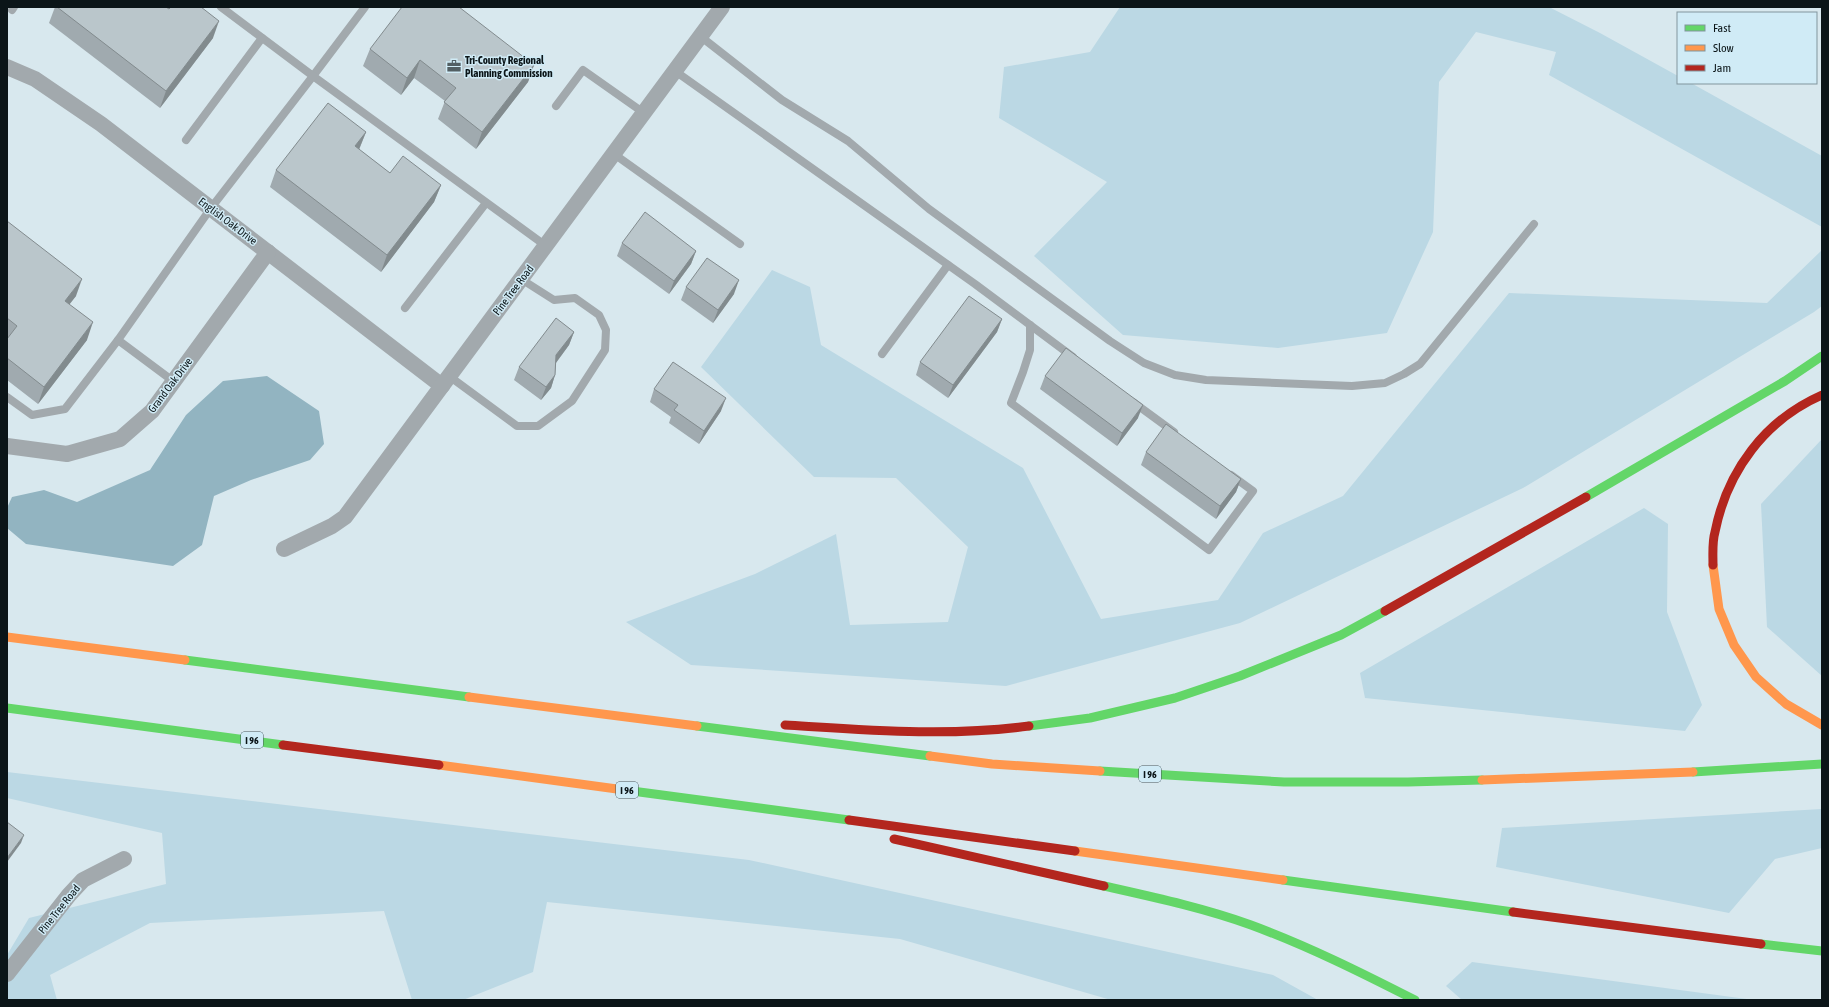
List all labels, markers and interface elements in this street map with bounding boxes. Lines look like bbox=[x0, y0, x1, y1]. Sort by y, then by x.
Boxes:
legend bbox=[1677, 12, 1817, 84]
text: Fast bbox=[1713, 21, 1731, 35]
text: Slow bbox=[1713, 41, 1734, 55]
place label: Tri-County Regional Planning Commission bbox=[465, 54, 552, 79]
office icon: Tri-County Regional Planning Commission bbox=[446, 58, 462, 74]
text: Jam bbox=[1713, 61, 1731, 75]
street label: English Oak Drive bbox=[196, 195, 260, 247]
street label: Pine Tree Road bbox=[490, 263, 536, 317]
street label: Grand Oak Drive bbox=[146, 355, 194, 415]
road number: I 96 bbox=[241, 732, 263, 748]
road number: I 96 bbox=[1139, 766, 1161, 782]
road number: I 96 bbox=[616, 782, 638, 798]
street label: Pine Tree Road bbox=[36, 882, 82, 936]

